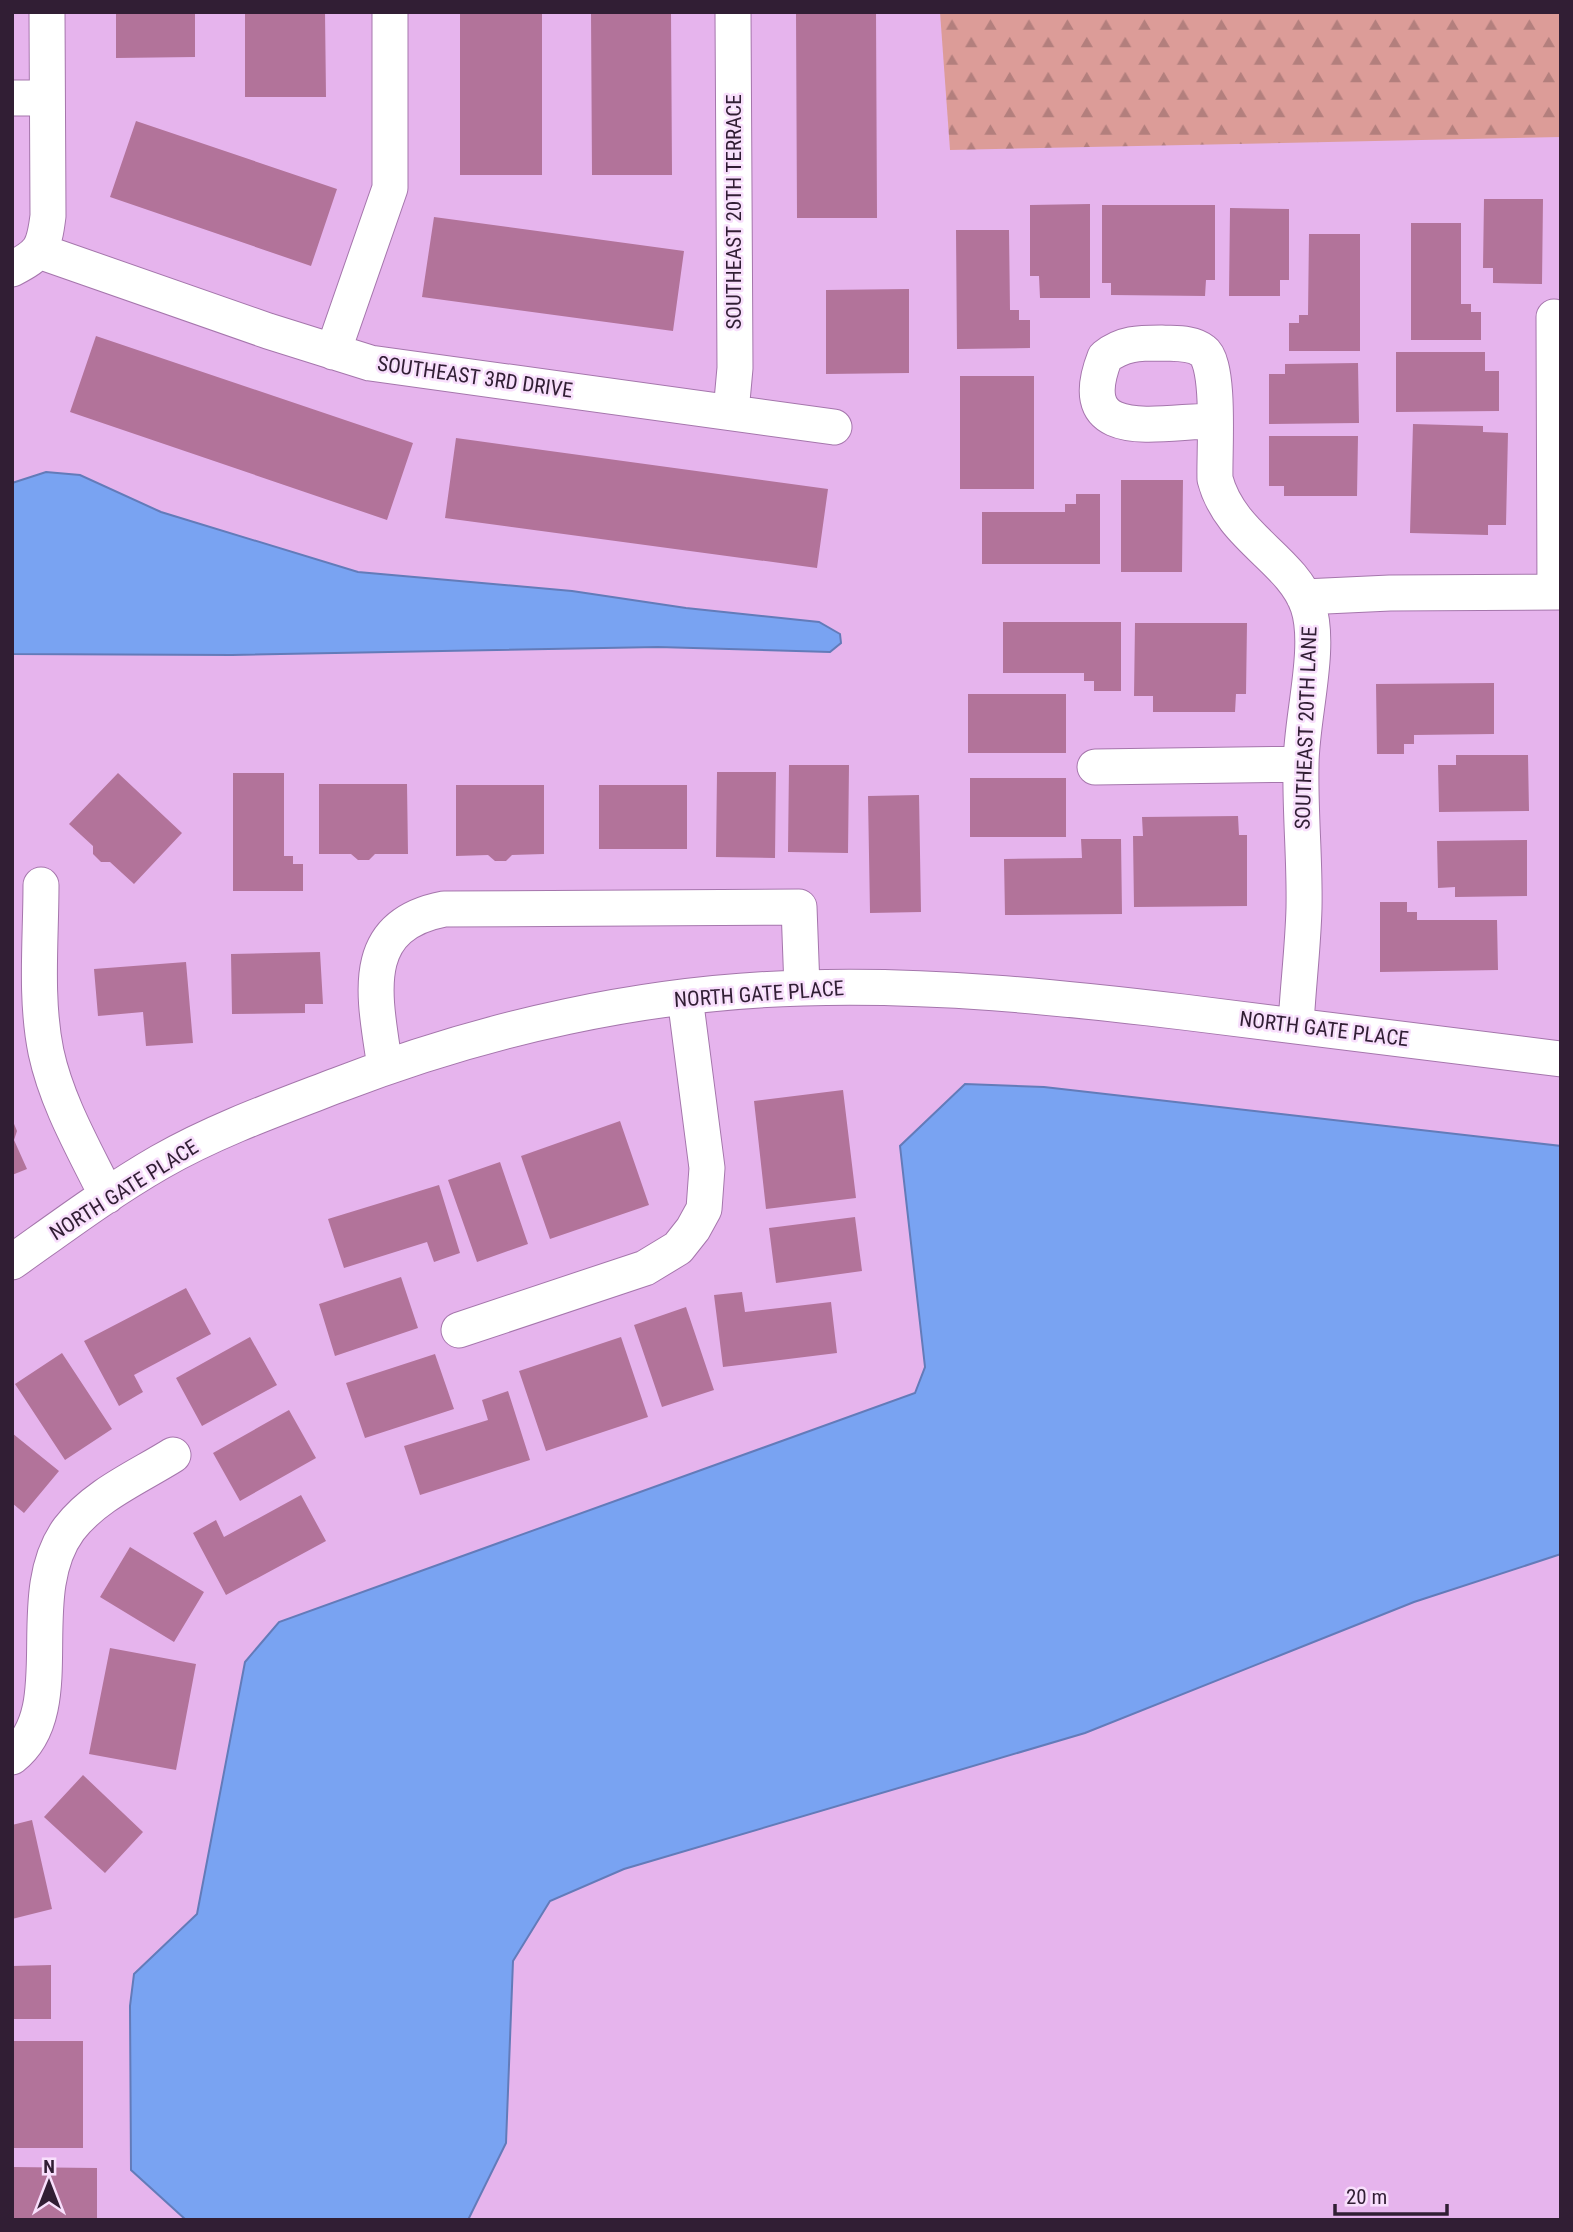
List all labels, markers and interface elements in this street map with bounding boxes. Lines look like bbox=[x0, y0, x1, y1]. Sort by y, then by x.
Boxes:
street label: SOUTHEAST 20TH TERRACE bbox=[722, 94, 746, 330]
street label: SOUTHEAST 3RD DRIVE bbox=[376, 351, 574, 403]
street label: SOUTHEAST 20TH LANE bbox=[1290, 626, 1322, 830]
street label: NORTH GATE PLACE bbox=[673, 976, 845, 1012]
street label: NORTH GATE PLACE bbox=[1238, 1007, 1410, 1051]
street label: NORTH GATE PLACE bbox=[45, 1135, 203, 1245]
north arrow bbox=[14, 2148, 84, 2218]
text: N bbox=[43, 2155, 55, 2178]
scale bar bbox=[1335, 2172, 1447, 2216]
text: 20 m bbox=[1346, 2185, 1387, 2209]

